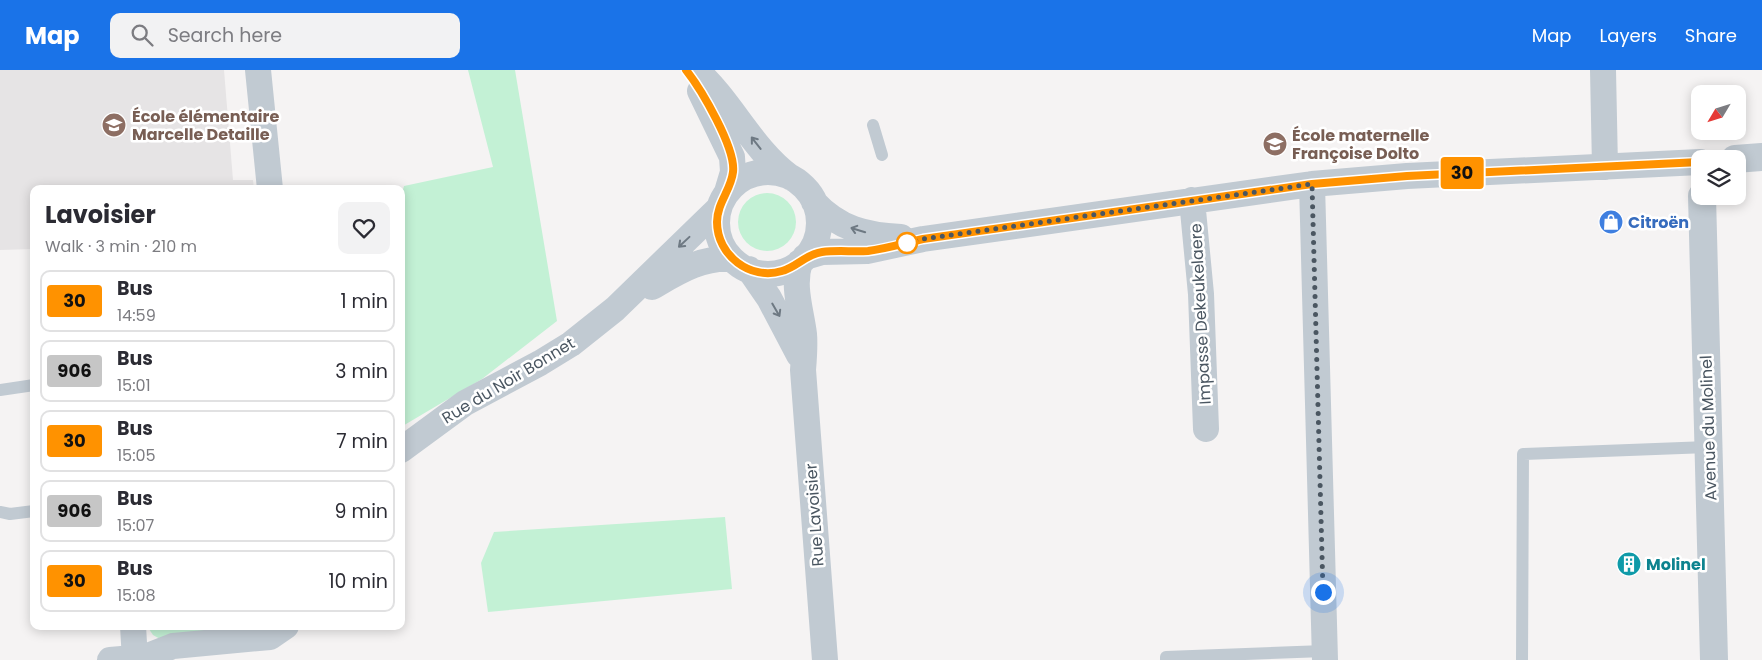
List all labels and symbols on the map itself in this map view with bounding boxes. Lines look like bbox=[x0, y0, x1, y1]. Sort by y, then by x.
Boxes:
north arrow bbox=[1691, 85, 1746, 140]
place label: École élémentaire Marcelle Detaille bbox=[132, 105, 279, 146]
school or university icon: École élémentaire Marcelle Detaille bbox=[101, 112, 127, 138]
place label: École maternelle Françoise Dolto bbox=[1292, 124, 1430, 165]
school or university icon: École maternelle Françoise Dolto bbox=[1262, 131, 1288, 157]
one-way arrow bbox=[750, 137, 761, 150]
line badge: 30 bbox=[1440, 157, 1484, 189]
shop icon: Citroën bbox=[1598, 209, 1624, 235]
place label: Citroën bbox=[1628, 211, 1689, 234]
street label: Impasse Dekeukelaere bbox=[1184, 223, 1217, 405]
one-way arrow bbox=[850, 225, 866, 234]
unlabelled marker bbox=[896, 232, 918, 254]
one-way arrow bbox=[678, 236, 691, 248]
one-way arrow bbox=[771, 302, 781, 316]
street label: Rue du Noir Bonnet bbox=[437, 331, 579, 429]
street label: Avenue du Molinel bbox=[1694, 355, 1723, 501]
street label: Rue Lavoisier bbox=[799, 463, 830, 567]
building icon: Molinel bbox=[1616, 551, 1642, 577]
place label: Molinel bbox=[1646, 553, 1706, 576]
your location bbox=[1311, 580, 1336, 605]

